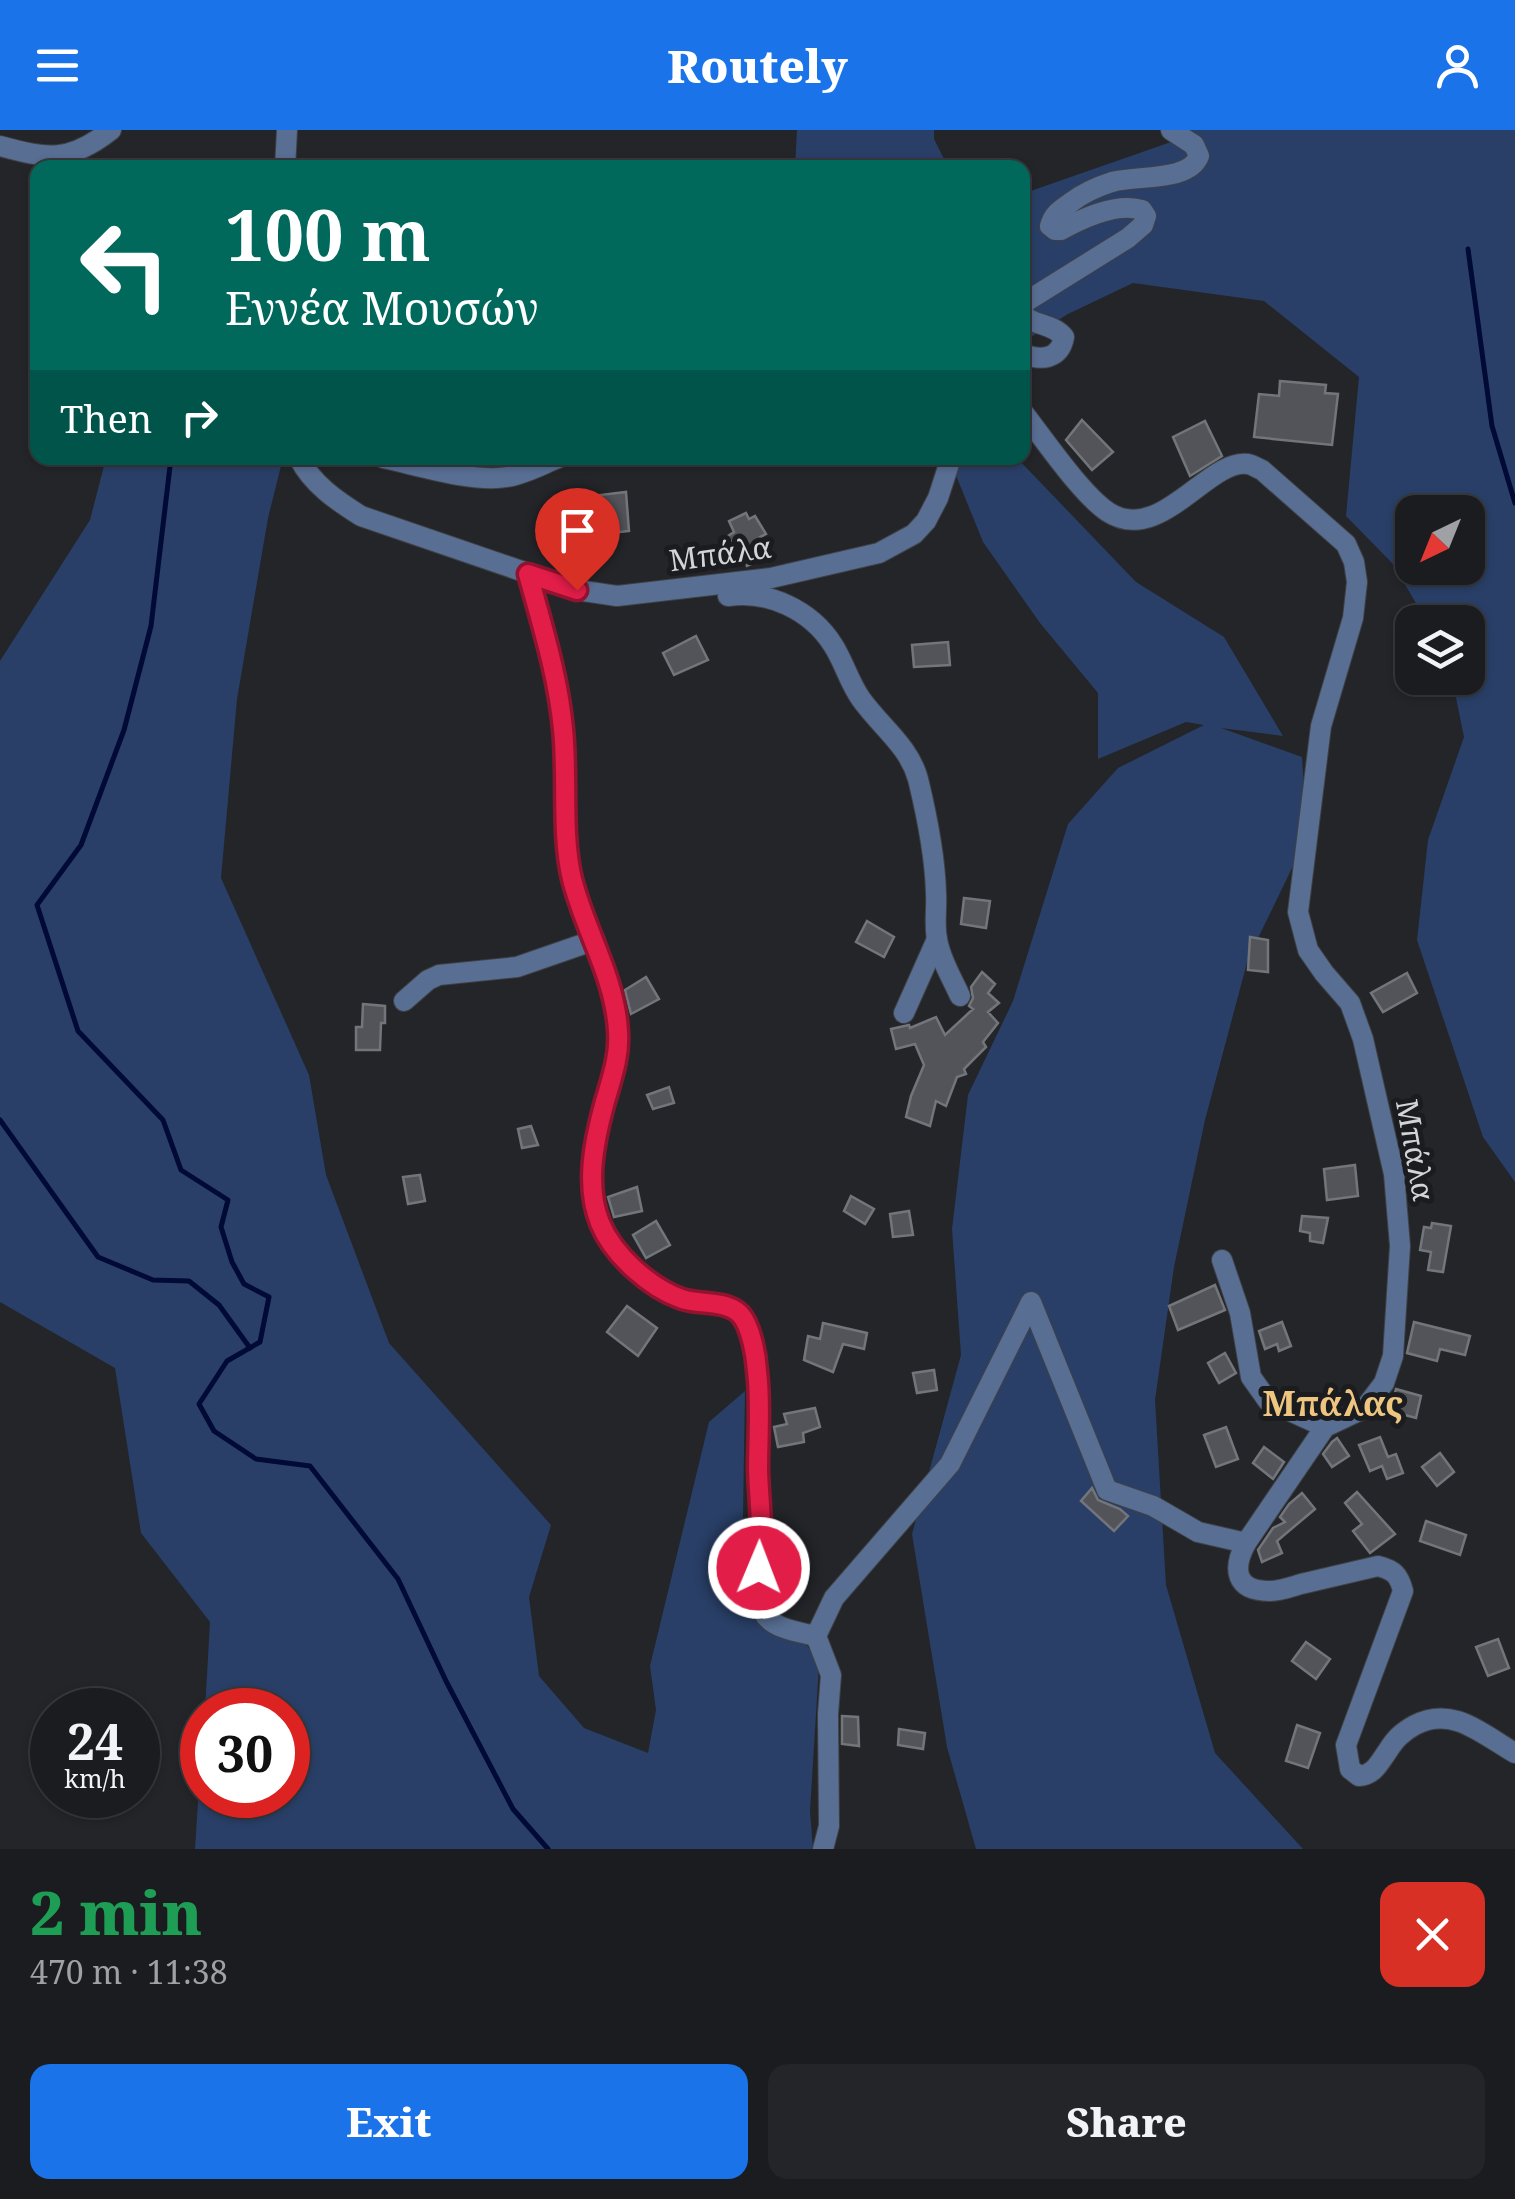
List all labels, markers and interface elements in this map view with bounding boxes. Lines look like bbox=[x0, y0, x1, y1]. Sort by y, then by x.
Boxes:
text: Routely bbox=[667, 35, 848, 96]
icon: menu bbox=[30, 38, 85, 93]
icon: person bbox=[1430, 38, 1485, 93]
text: 100 m bbox=[225, 186, 431, 282]
icon: left bbox=[60, 200, 190, 330]
text: Εννέα Μουσών bbox=[225, 277, 539, 338]
icon: right bbox=[172, 390, 227, 445]
text: Then bbox=[60, 392, 152, 444]
pin bbox=[535, 488, 620, 591]
north arrow bbox=[1395, 495, 1485, 585]
map controls bbox=[1395, 495, 1485, 695]
icon: arrive bbox=[550, 503, 605, 558]
street label: Μπάλα bbox=[666, 526, 774, 580]
button: layers bbox=[1395, 605, 1485, 695]
street label: Μπάλα bbox=[1387, 1096, 1445, 1204]
district label: Μπάλας bbox=[1263, 1379, 1403, 1426]
position arrow bbox=[707, 1516, 811, 1620]
speed limit sign: 30 bbox=[180, 1688, 310, 1818]
text: 24 bbox=[67, 1707, 123, 1775]
text: km/h bbox=[64, 1761, 126, 1795]
text: 2 min bbox=[30, 1871, 202, 1953]
button: close bbox=[1380, 1882, 1485, 1987]
text: 470 m · 11:38 bbox=[30, 1950, 228, 1993]
button: Exit bbox=[30, 2064, 748, 2179]
button: Share bbox=[768, 2064, 1485, 2179]

